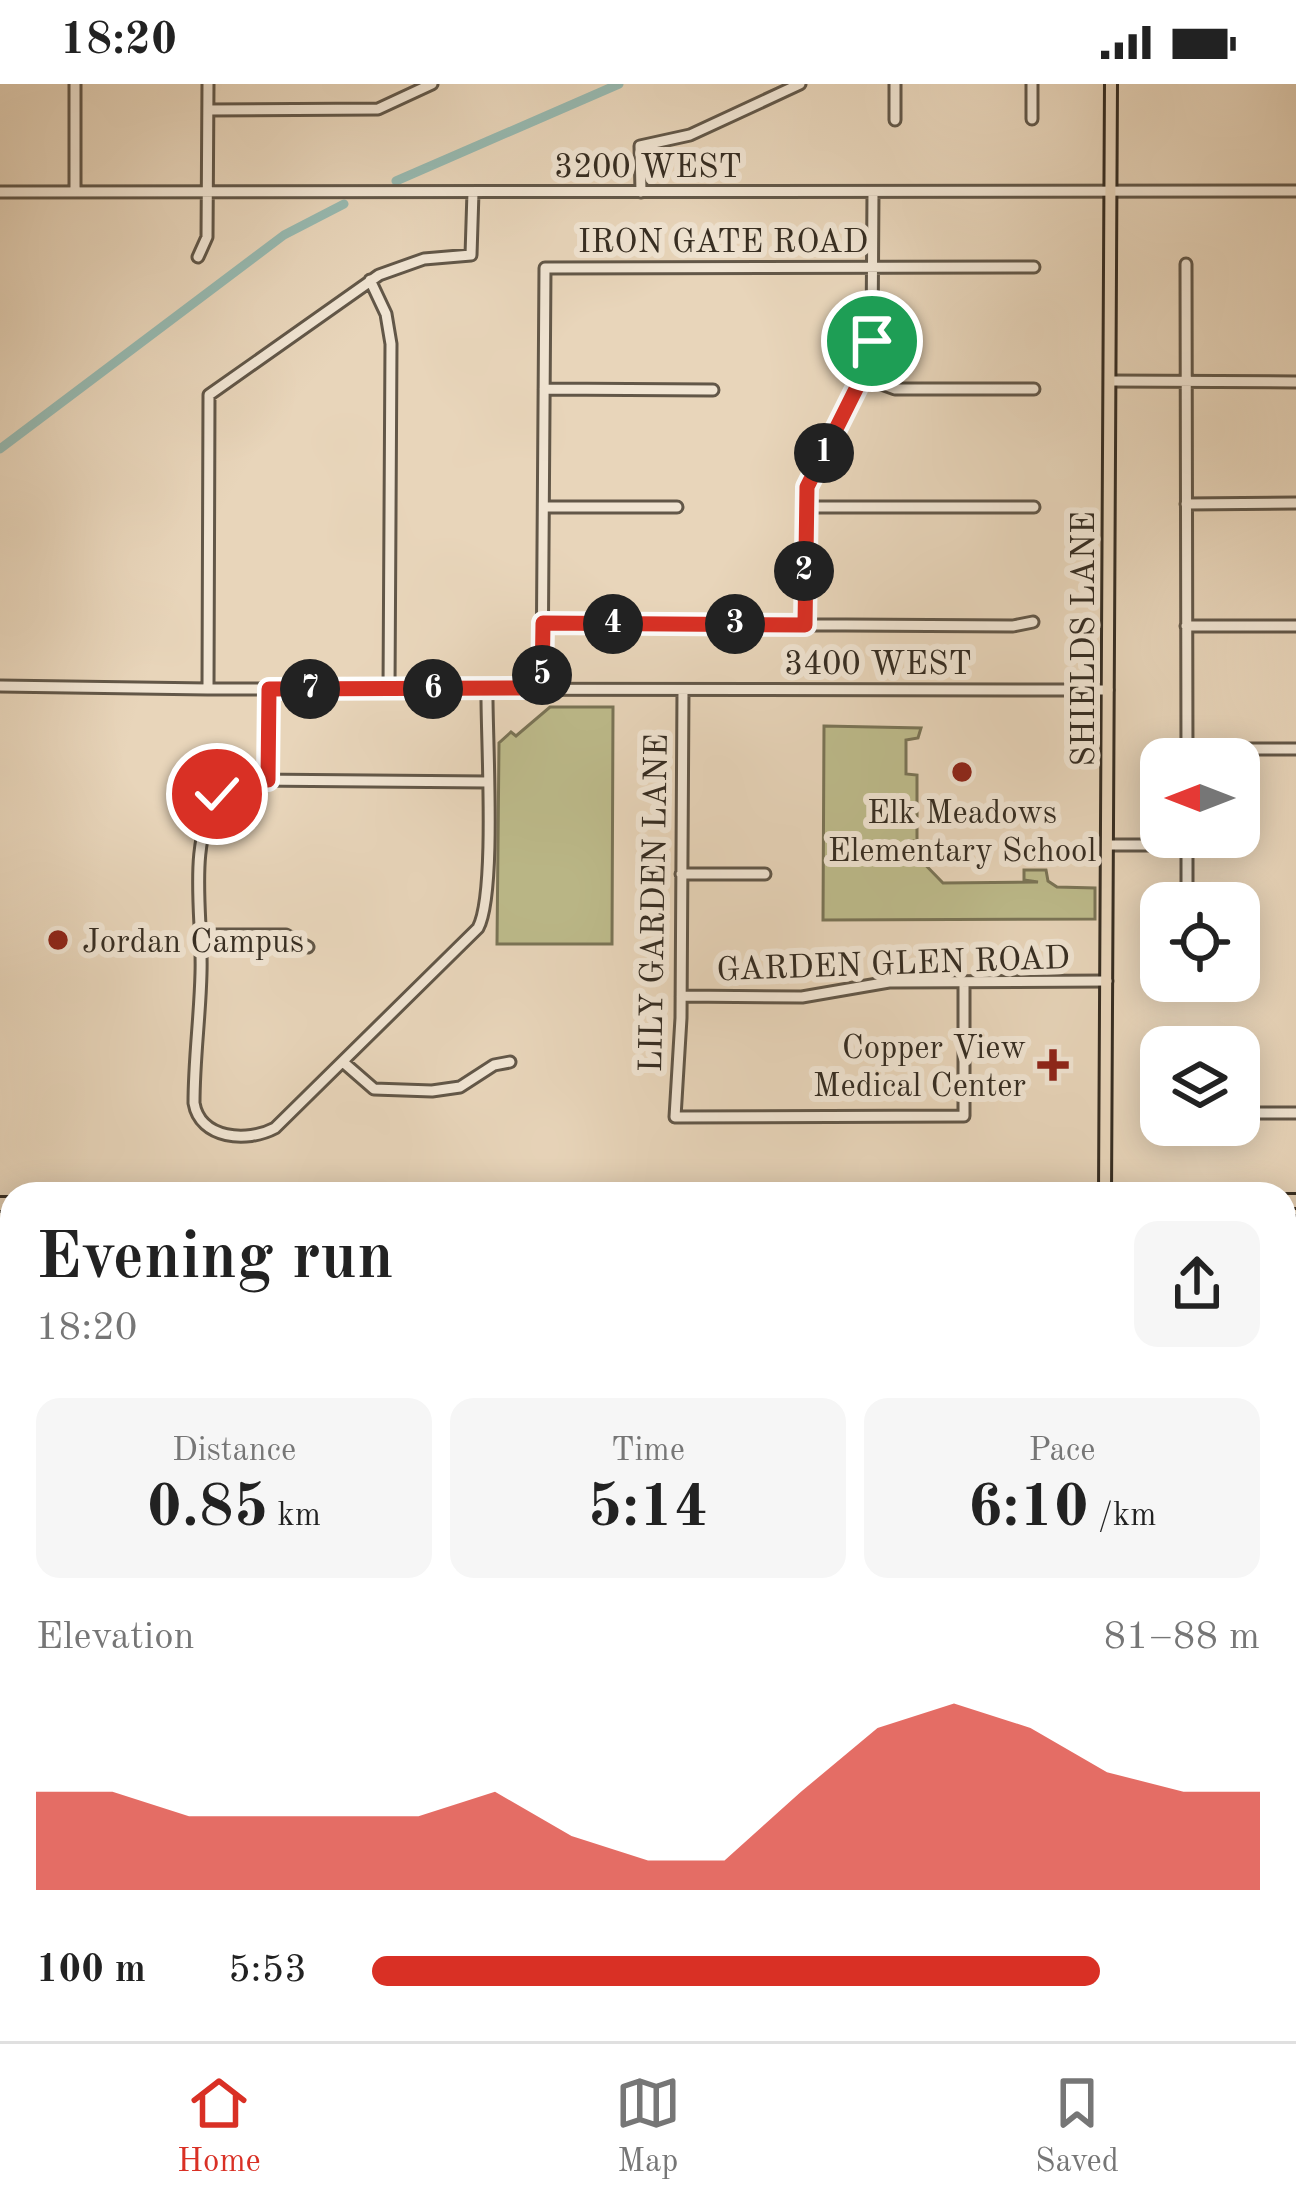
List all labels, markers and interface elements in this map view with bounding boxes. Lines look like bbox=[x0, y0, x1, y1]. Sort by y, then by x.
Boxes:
text: 18:20 bbox=[60, 19, 177, 64]
street label: 3200 WEST bbox=[554, 152, 742, 185]
street label: IRON GATE ROAD bbox=[578, 227, 868, 260]
pin bbox=[821, 290, 923, 392]
icon: arrive bbox=[839, 308, 905, 374]
pin: 1 bbox=[794, 423, 854, 483]
text: 1 bbox=[814, 436, 834, 469]
street label: SHIELDS LANE bbox=[1069, 511, 1102, 767]
pin: 2 bbox=[774, 541, 834, 601]
text: 2 bbox=[794, 554, 814, 587]
pin: 4 bbox=[583, 594, 643, 654]
pin: 3 bbox=[705, 594, 765, 654]
text: 4 bbox=[603, 607, 623, 640]
text: 3 bbox=[725, 607, 745, 640]
pin: 5 bbox=[512, 645, 572, 705]
street label: 3400 WEST bbox=[784, 649, 972, 682]
text: 5 bbox=[532, 658, 552, 691]
pin: 7 bbox=[280, 659, 340, 719]
pin: 6 bbox=[403, 659, 463, 719]
text: 7 bbox=[300, 672, 320, 705]
text: 6 bbox=[423, 672, 443, 705]
street label: LILY GARDEN LANE bbox=[636, 733, 675, 1073]
north arrow bbox=[1140, 738, 1260, 858]
map controls bbox=[1140, 738, 1260, 1146]
pin bbox=[166, 743, 268, 845]
marker: Elk Meadows Elementary School bbox=[949, 759, 975, 785]
icon: check bbox=[184, 761, 250, 827]
place label: Elk Meadows Elementary School bbox=[828, 798, 1096, 869]
button: locate bbox=[1140, 882, 1260, 1002]
marker: Jordan Campus bbox=[45, 927, 71, 953]
place label: Jordan Campus bbox=[82, 927, 304, 960]
street label: GARDEN GLEN ROAD bbox=[716, 943, 1070, 988]
button: layers bbox=[1140, 1026, 1260, 1146]
place label: Copper View Medical Center bbox=[813, 1033, 1026, 1104]
marker: Copper View Medical Center bbox=[1037, 1049, 1069, 1081]
button: share bbox=[1134, 1221, 1260, 1347]
text: Evening run bbox=[36, 1227, 394, 1293]
text: 18:20 bbox=[36, 1309, 137, 1348]
text: Distance bbox=[172, 1435, 296, 1468]
text: Time bbox=[611, 1435, 685, 1468]
text: Pace bbox=[1029, 1435, 1095, 1468]
text: 0.85 bbox=[147, 1479, 268, 1539]
text: 5:14 bbox=[587, 1479, 709, 1539]
text: 6:10 bbox=[968, 1479, 1089, 1539]
text: km bbox=[268, 1500, 321, 1533]
text: /km bbox=[1089, 1500, 1156, 1533]
text: Elevation bbox=[36, 1618, 195, 1657]
text: 81–88 m bbox=[1103, 1618, 1260, 1657]
text: 100 m bbox=[36, 1951, 146, 1990]
text: 5:53 bbox=[228, 1951, 307, 1990]
tab: Home bbox=[177, 2070, 261, 2183]
tab: Map bbox=[615, 2070, 681, 2183]
tab: Saved bbox=[1035, 2070, 1119, 2183]

